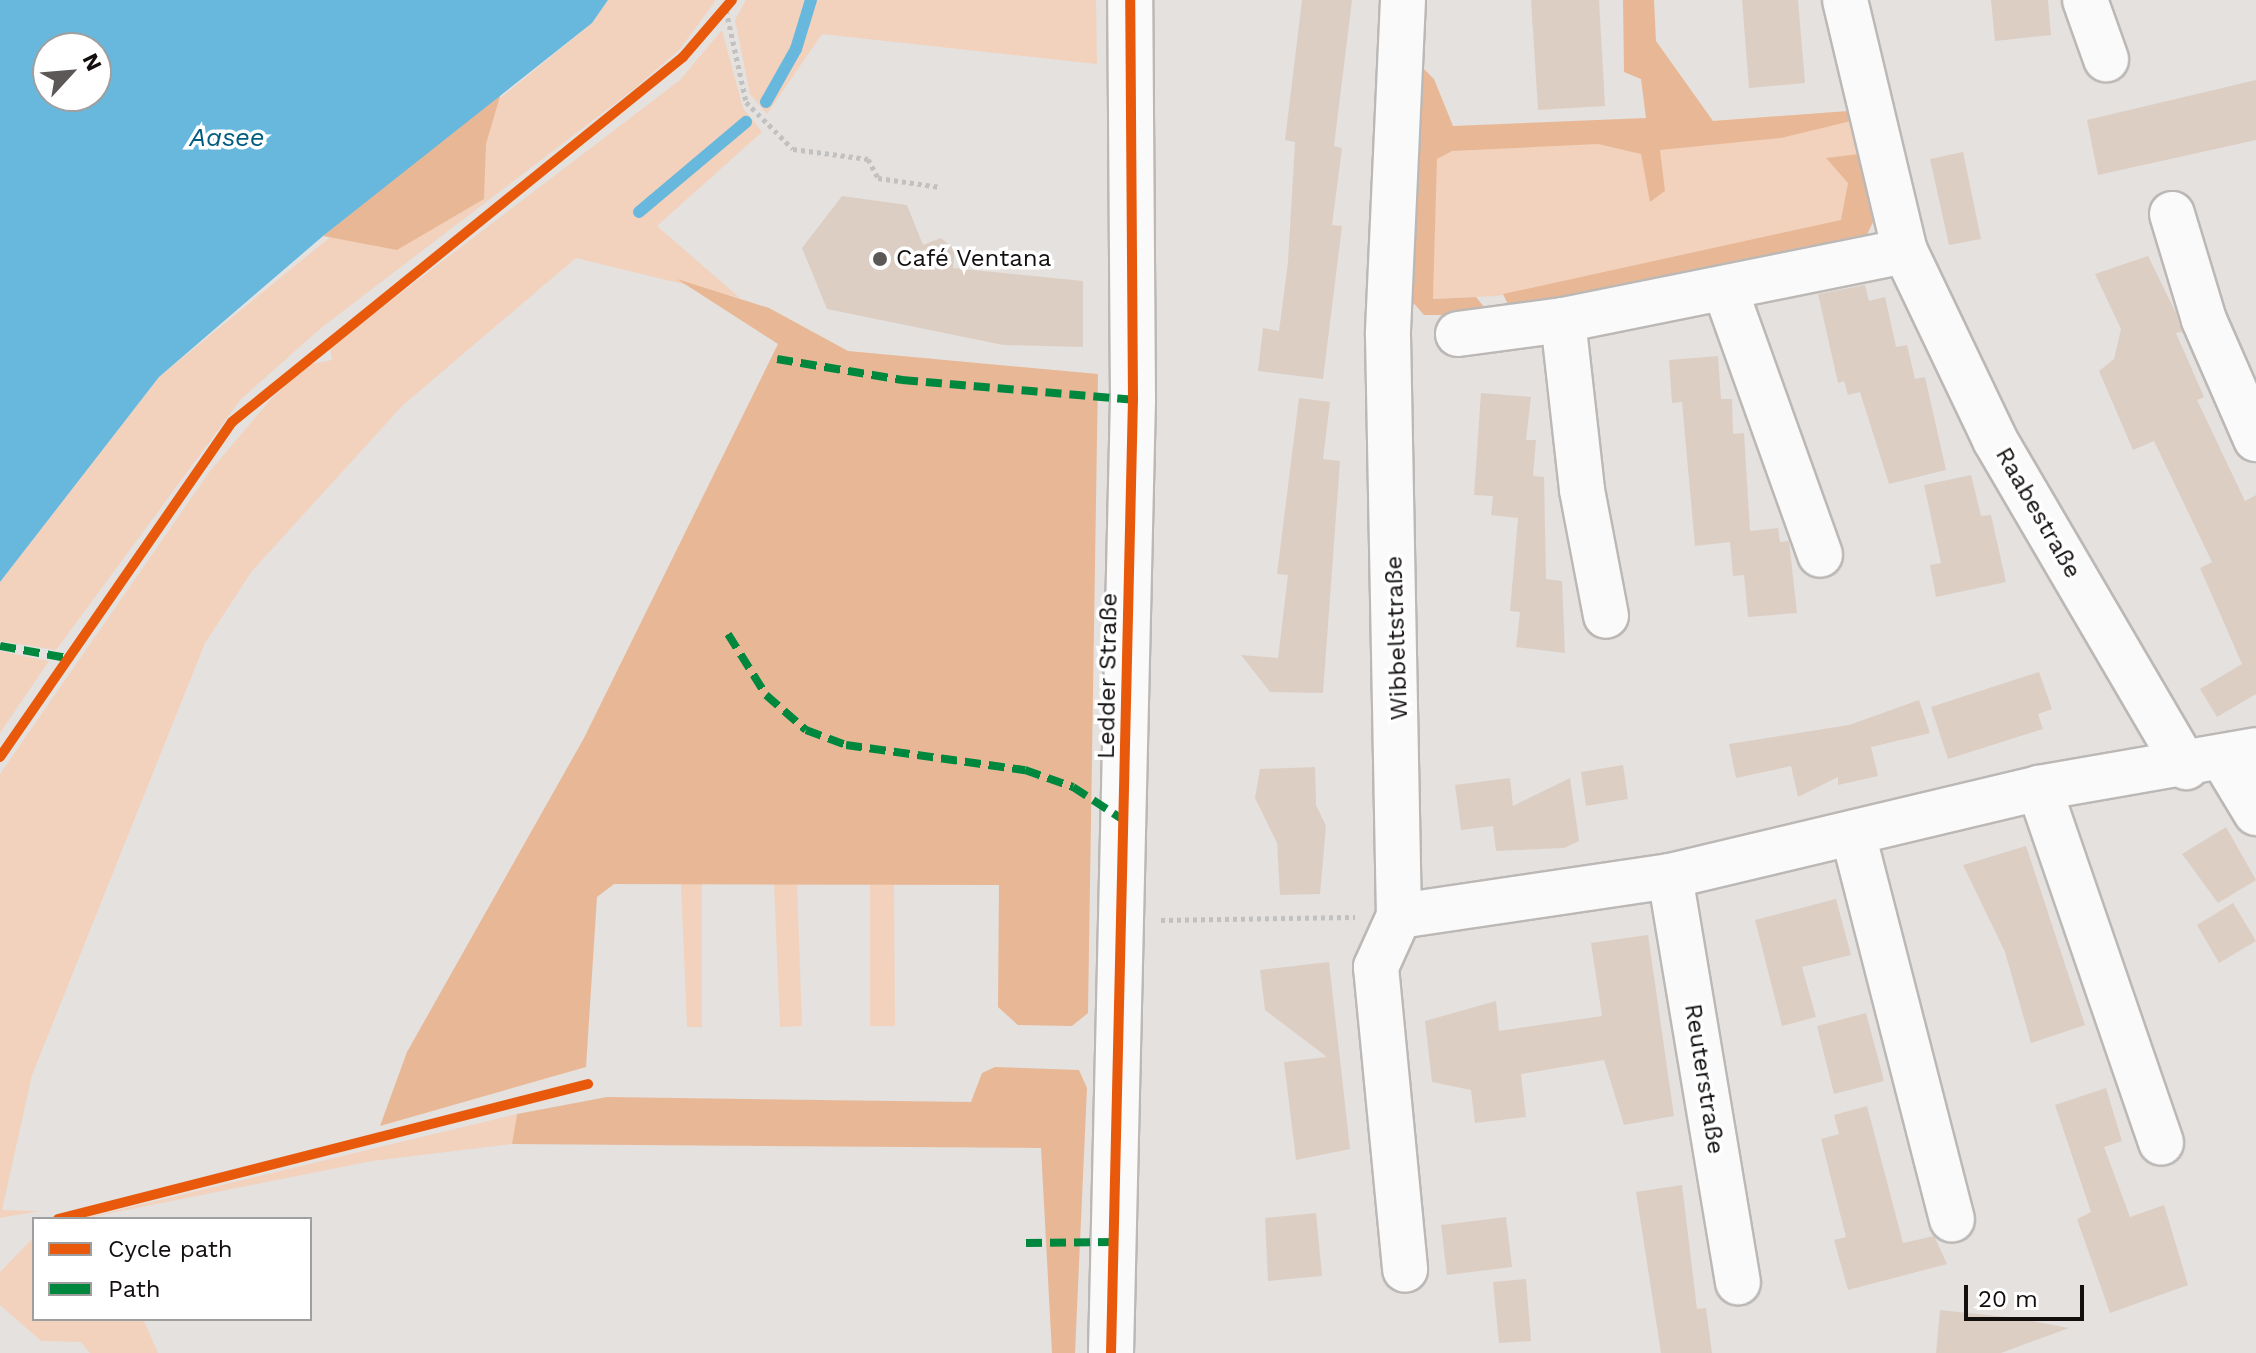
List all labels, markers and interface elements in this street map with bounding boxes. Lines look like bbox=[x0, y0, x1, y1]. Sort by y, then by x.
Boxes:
north arrow bbox=[32, 32, 112, 112]
text: N bbox=[77, 49, 107, 75]
water label: Aasee bbox=[189, 122, 265, 154]
place label: Café Ventana bbox=[896, 245, 1052, 273]
marker: Café Ventana bbox=[871, 250, 889, 268]
street label: Raabestraße bbox=[1989, 442, 2087, 584]
street label: Wibbeltstraße bbox=[1380, 555, 1414, 721]
street label: Ledder Straße bbox=[1092, 592, 1124, 760]
street label: Reuterstraße bbox=[1678, 1002, 1730, 1156]
legend bbox=[32, 1217, 312, 1321]
text: Cycle path bbox=[108, 1235, 233, 1263]
scale bar bbox=[1968, 1269, 2088, 1319]
text: Path bbox=[108, 1275, 161, 1303]
text: 20 m bbox=[1978, 1285, 2038, 1313]

